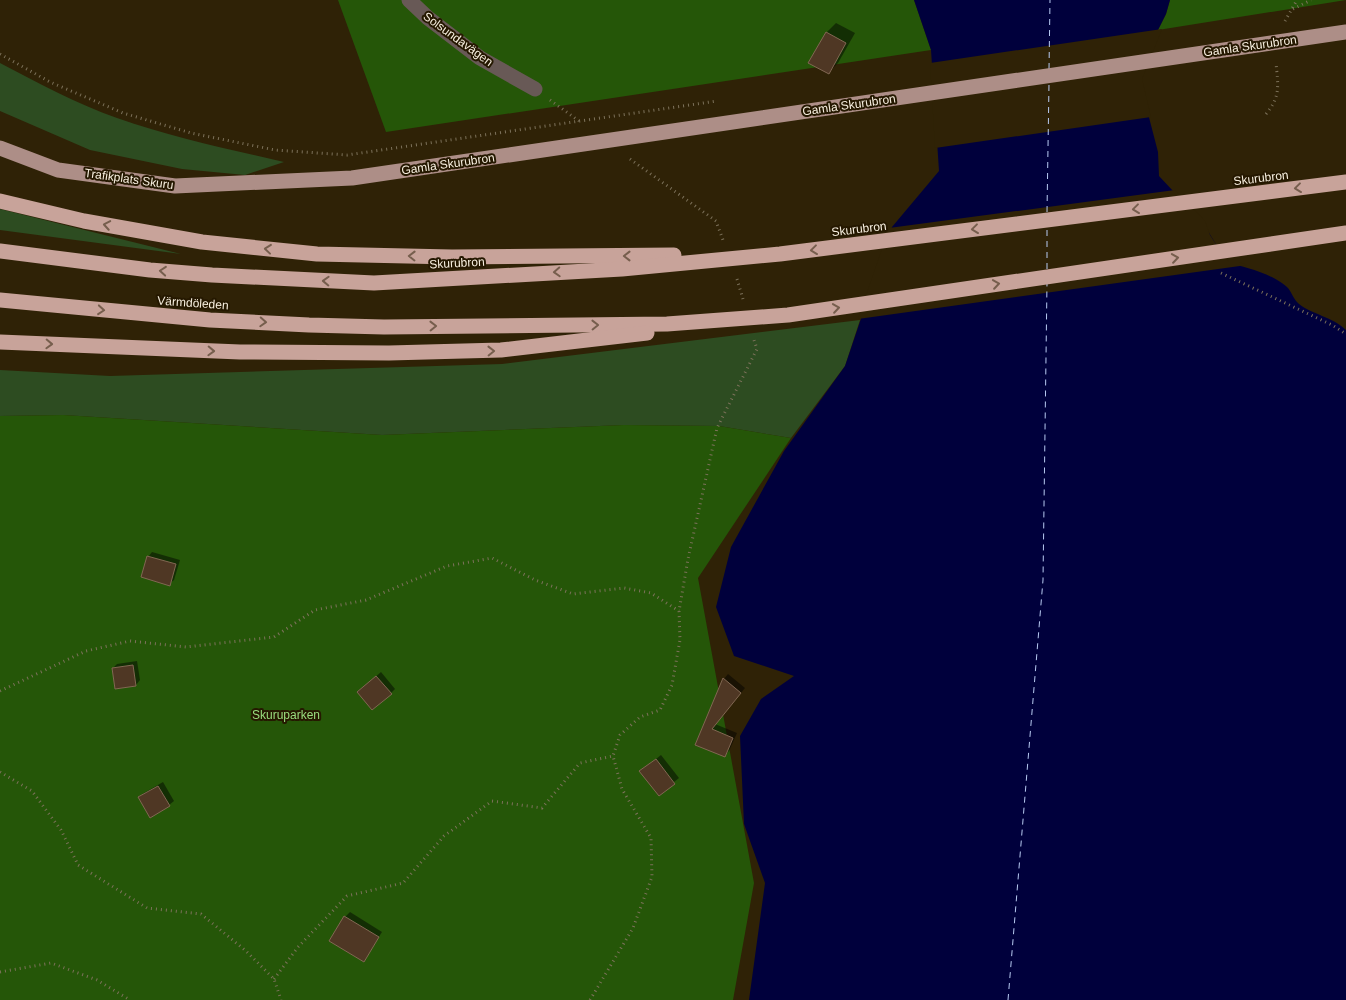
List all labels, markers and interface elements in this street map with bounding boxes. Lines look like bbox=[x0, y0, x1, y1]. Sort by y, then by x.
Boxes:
street label: Solsundavägen bbox=[420, 9, 496, 69]
street label: Gamla Skurubron bbox=[1202, 33, 1298, 59]
street label: Gamla Skurubron bbox=[801, 92, 897, 118]
street label: Gamla Skurubron bbox=[400, 151, 496, 177]
street label: Trafikplats Skuru bbox=[84, 166, 174, 192]
street label: Skurubron bbox=[1233, 168, 1289, 188]
one-way arrow bbox=[1293, 182, 1301, 193]
one-way arrow bbox=[1132, 203, 1140, 214]
street label: Skurubron bbox=[831, 219, 887, 239]
one-way arrow bbox=[103, 221, 111, 231]
one-way arrow bbox=[971, 223, 979, 234]
one-way arrow bbox=[263, 244, 271, 255]
one-way arrow bbox=[810, 244, 818, 255]
one-way arrow bbox=[622, 250, 630, 261]
one-way arrow bbox=[407, 251, 415, 261]
one-way arrow bbox=[1170, 253, 1179, 263]
street label: Skurubron bbox=[429, 255, 485, 271]
one-way arrow bbox=[159, 266, 167, 277]
one-way arrow bbox=[553, 267, 561, 278]
one-way arrow bbox=[321, 276, 329, 286]
one-way arrow bbox=[992, 280, 1001, 290]
street label: Värmdöleden bbox=[157, 294, 229, 312]
one-way arrow bbox=[831, 304, 840, 314]
one-way arrow bbox=[97, 305, 105, 316]
one-way arrow bbox=[259, 317, 267, 328]
one-way arrow bbox=[592, 320, 599, 330]
one-way arrow bbox=[429, 321, 437, 331]
one-way arrow bbox=[45, 339, 53, 350]
one-way arrow bbox=[207, 345, 215, 356]
one-way arrow bbox=[487, 345, 495, 356]
park label: Skuruparken bbox=[252, 708, 320, 722]

